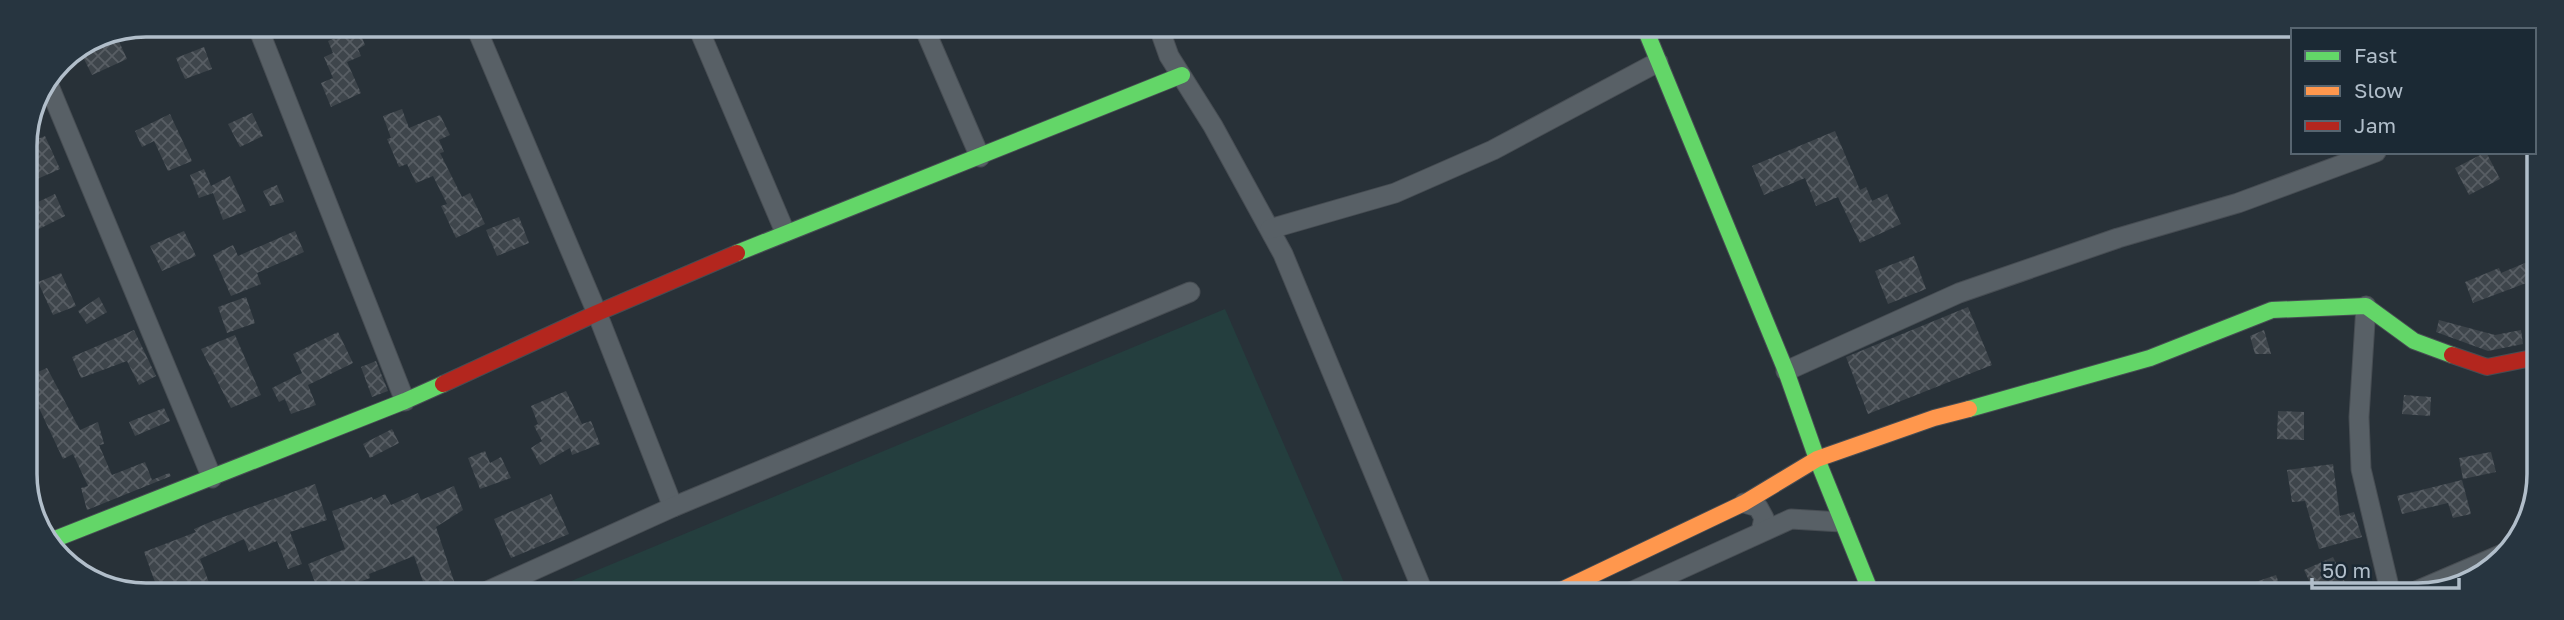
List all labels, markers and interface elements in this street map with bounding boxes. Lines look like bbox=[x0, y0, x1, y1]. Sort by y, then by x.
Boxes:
legend bbox=[2291, 28, 2536, 154]
text: Fast bbox=[2354, 42, 2397, 68]
text: Slow bbox=[2354, 77, 2403, 103]
text: Jam bbox=[2354, 112, 2396, 138]
scale bar bbox=[2312, 546, 2459, 590]
text: 50 m bbox=[2322, 557, 2371, 583]

